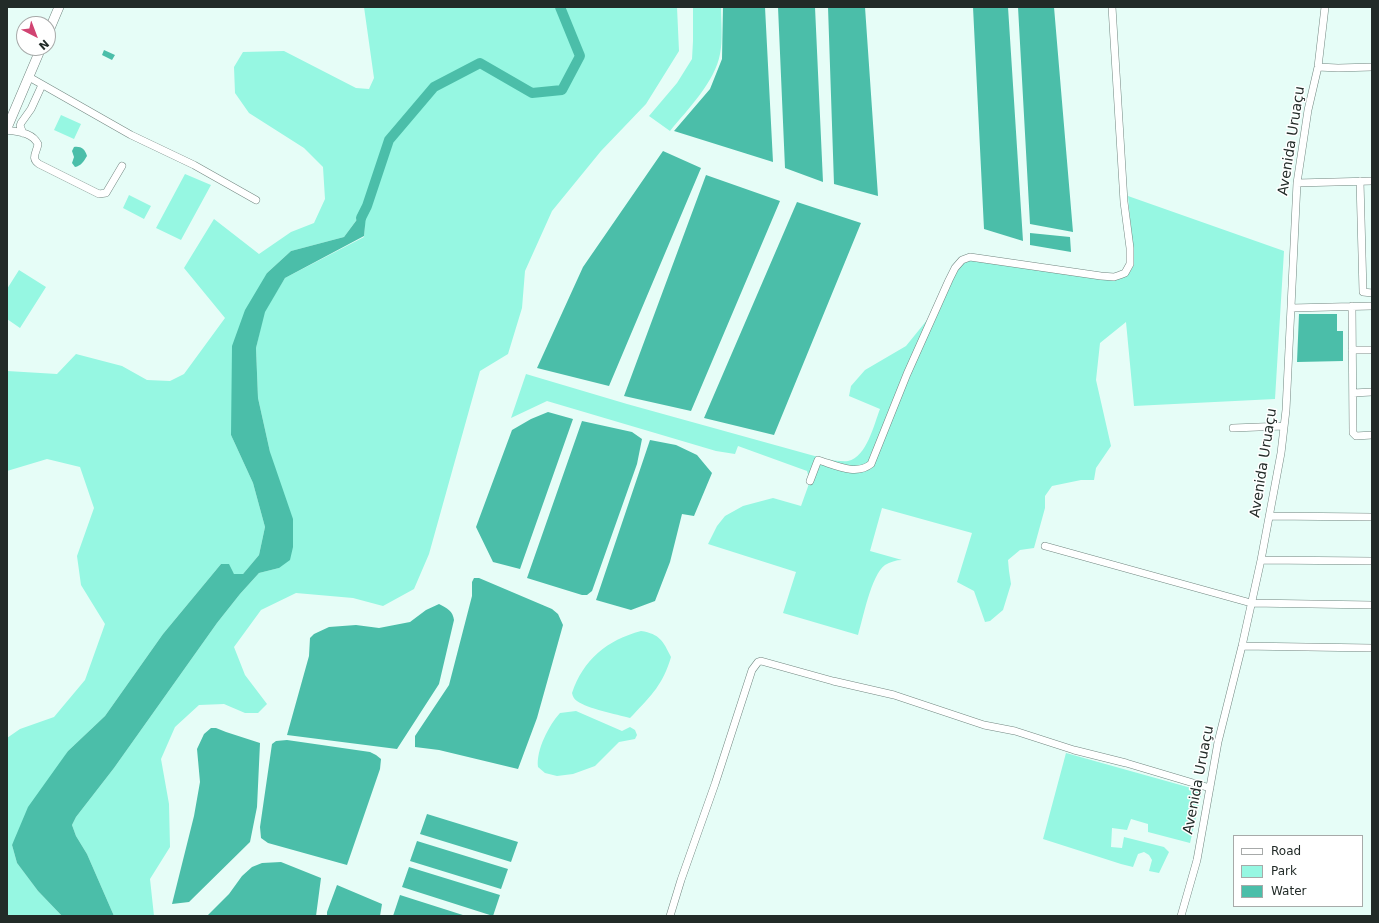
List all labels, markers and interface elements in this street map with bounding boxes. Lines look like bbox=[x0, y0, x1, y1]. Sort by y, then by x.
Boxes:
north arrow bbox=[16, 16, 56, 56]
text: N bbox=[36, 37, 51, 52]
street label: Avenida Uruaçu bbox=[1275, 85, 1309, 197]
street label: Avenida Uruaçu bbox=[1247, 407, 1281, 519]
street label: Avenida Uruaçu bbox=[1180, 724, 1218, 836]
legend bbox=[1233, 835, 1363, 907]
text: Road bbox=[1271, 844, 1301, 858]
text: Park bbox=[1271, 864, 1297, 878]
text: Water bbox=[1271, 884, 1306, 898]

